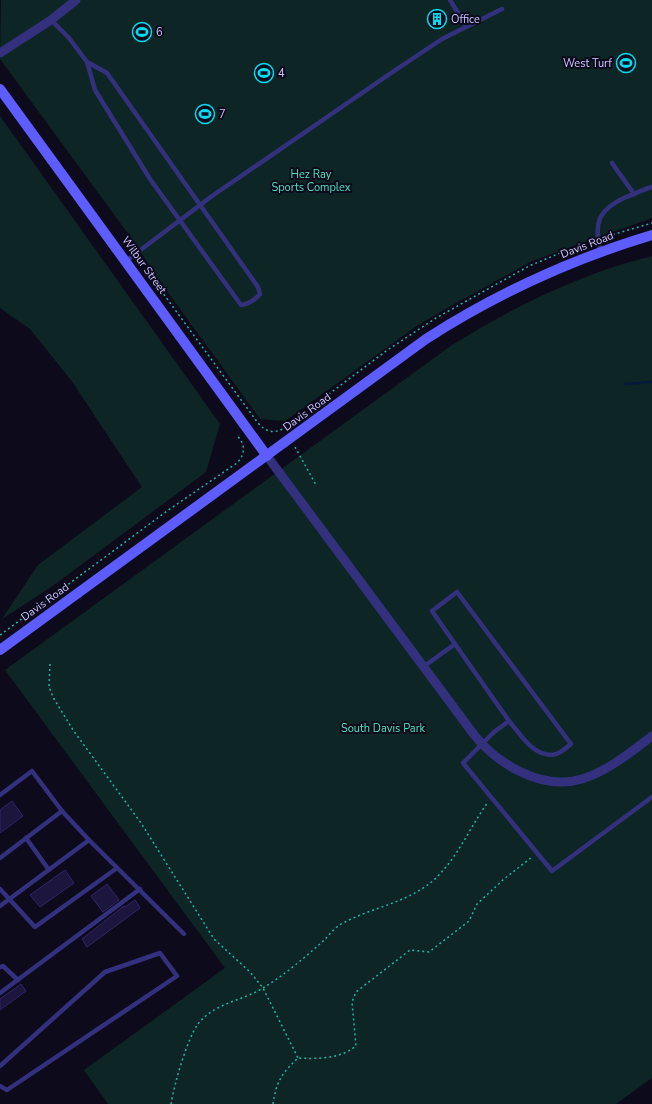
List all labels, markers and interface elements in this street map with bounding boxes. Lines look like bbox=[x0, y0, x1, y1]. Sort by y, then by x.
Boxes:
building icon: Office bbox=[426, 8, 448, 30]
place label: Office bbox=[451, 12, 480, 27]
sports icon: 6 bbox=[131, 21, 153, 43]
place label: 6 bbox=[156, 25, 163, 40]
sports icon: West Turf bbox=[615, 52, 637, 74]
place label: West Turf bbox=[563, 56, 612, 71]
sports icon: 4 bbox=[253, 62, 275, 84]
place label: 4 bbox=[278, 66, 285, 81]
sports icon: 7 bbox=[194, 103, 216, 125]
place label: 7 bbox=[219, 107, 226, 122]
park label: Hez Ray Sports Complex bbox=[271, 167, 351, 195]
street label: Davis Road bbox=[558, 228, 616, 262]
street label: Wilbur Street bbox=[118, 233, 170, 297]
street label: Davis Road bbox=[280, 390, 334, 434]
street label: Davis Road bbox=[18, 580, 72, 624]
park label: South Davis Park bbox=[341, 721, 426, 736]

